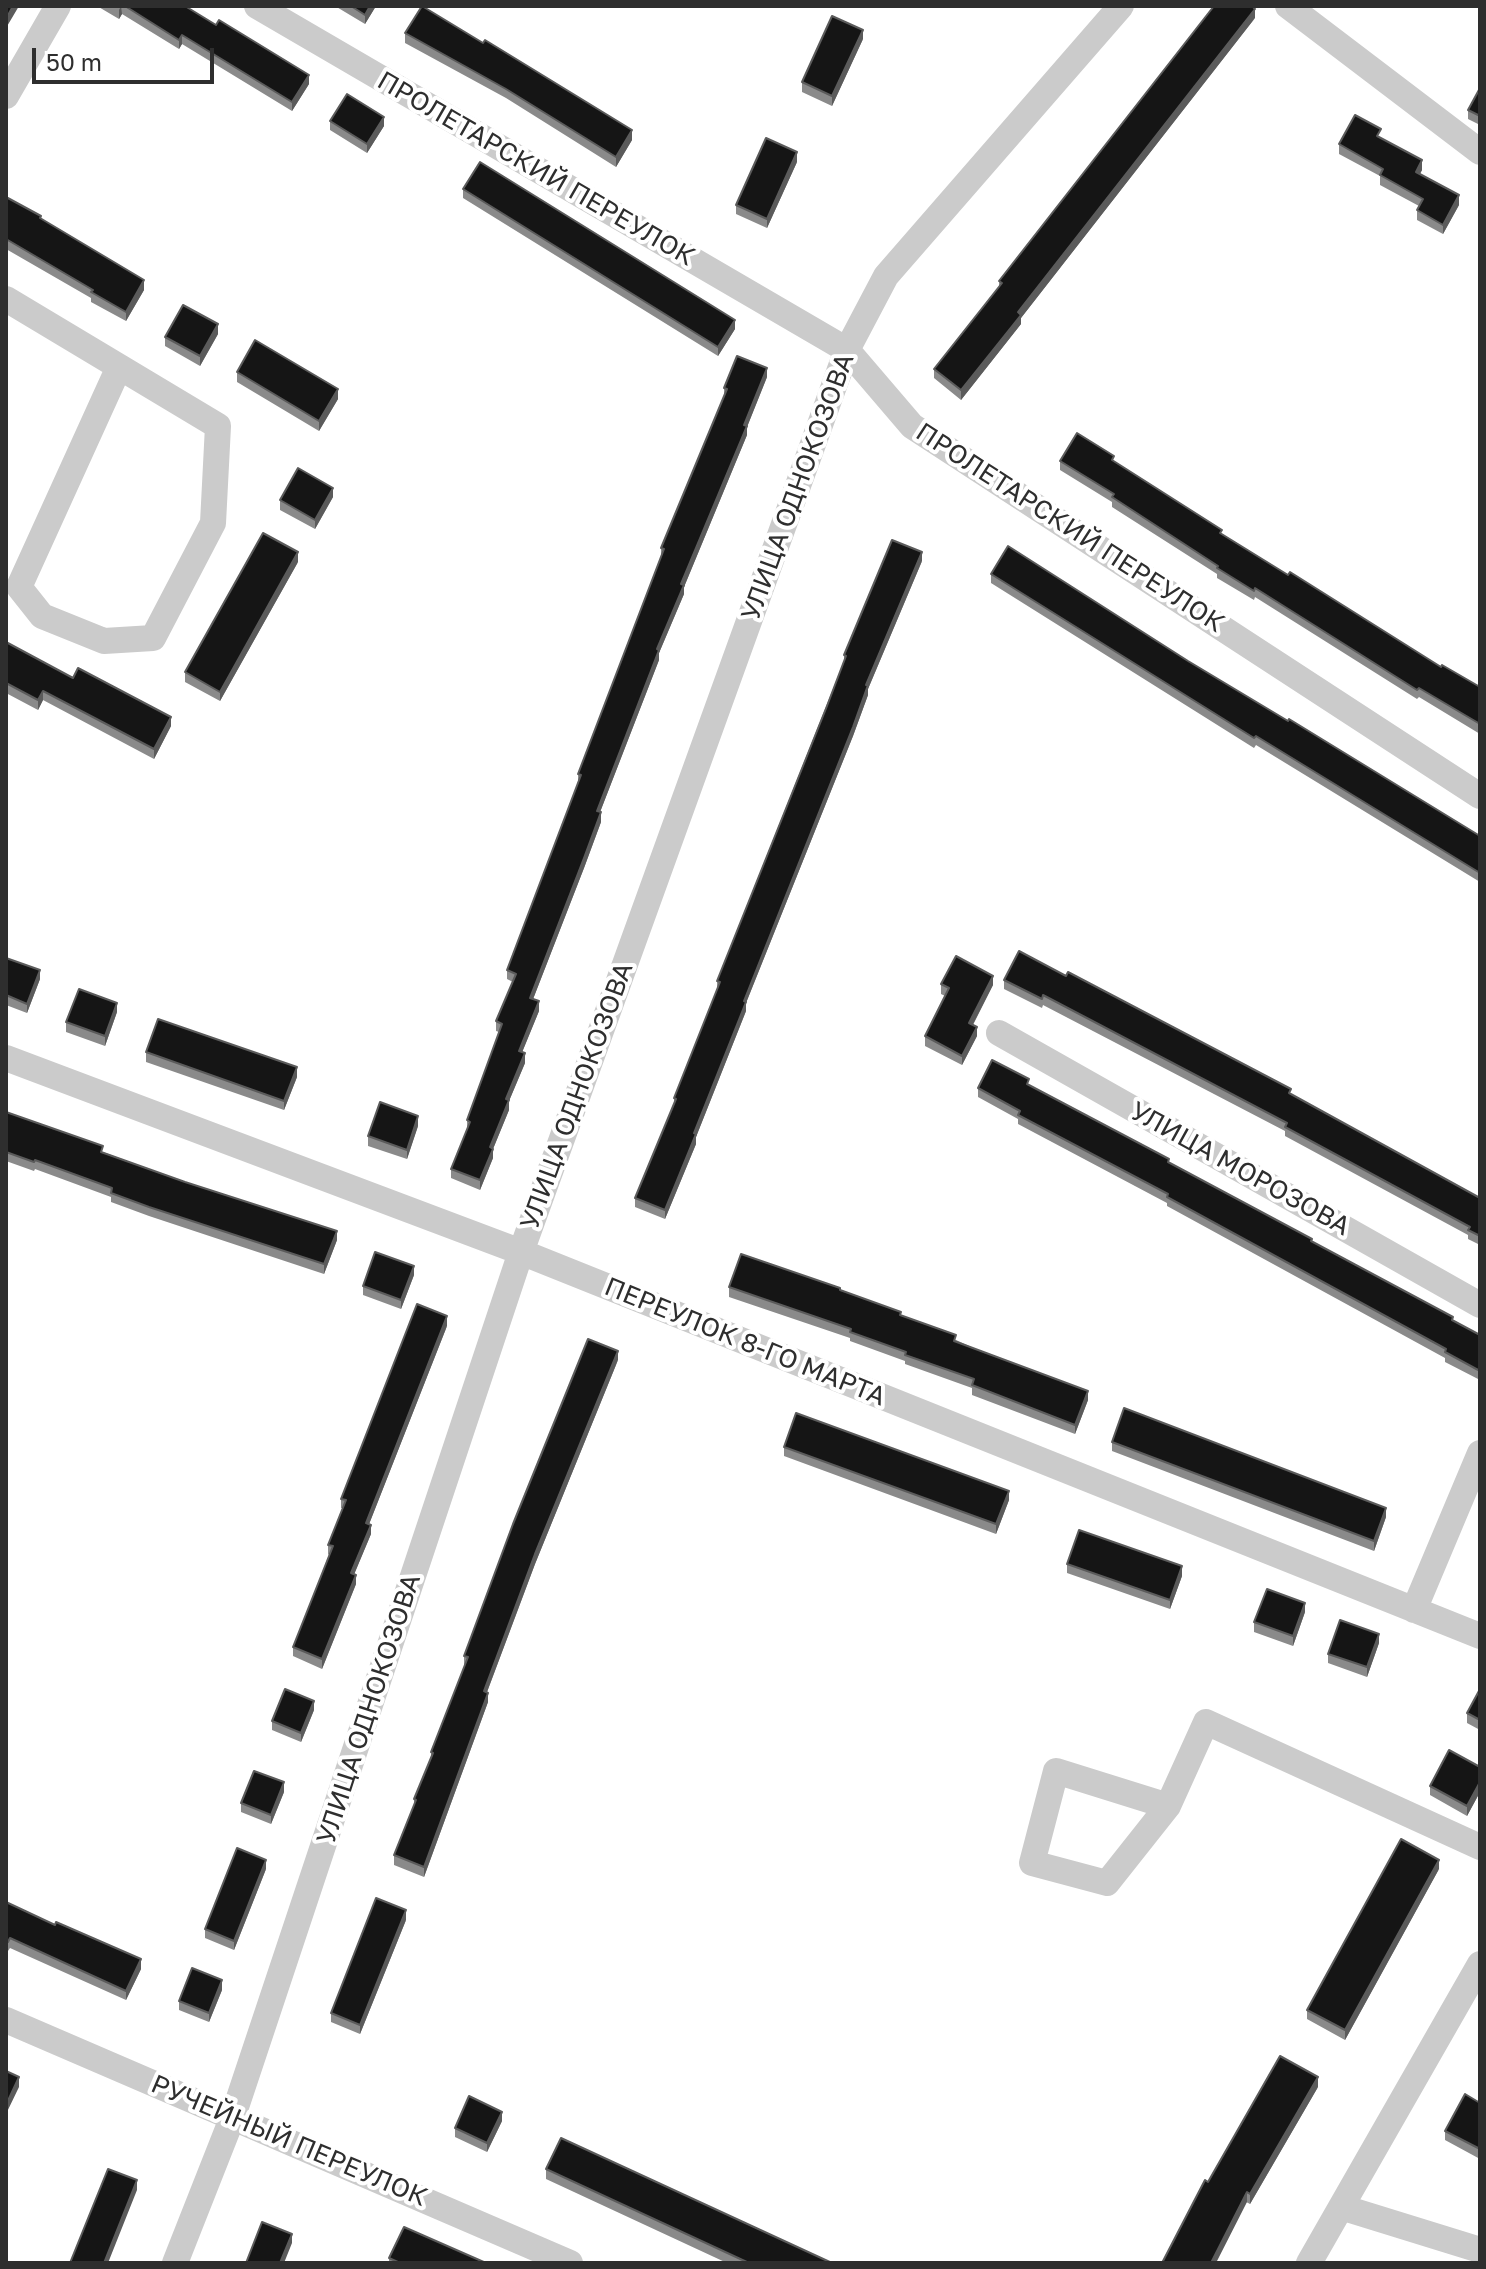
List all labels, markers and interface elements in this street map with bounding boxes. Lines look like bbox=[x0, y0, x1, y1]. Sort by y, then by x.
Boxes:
scale bar bbox=[36, 32, 218, 82]
text: 50 m bbox=[46, 47, 102, 76]
street label: ПРОЛЕТАРСКИЙ ПЕРЕУЛОК bbox=[372, 65, 700, 273]
street label: УЛИЦА ОДНОКОЗОВА bbox=[735, 349, 861, 625]
street label: ПРОЛЕТАРСКИЙ ПЕРЕУЛОК bbox=[910, 417, 1230, 639]
street label: УЛИЦА ОДНОКОЗОВА bbox=[514, 958, 640, 1234]
street label: УЛИЦА МОРОЗОВА bbox=[1125, 1096, 1355, 1242]
street label: ПЕРЕУЛОК 8-ГО МАРТА bbox=[600, 1271, 890, 1413]
street label: УЛИЦА ОДНОКОЗОВА bbox=[311, 1570, 427, 1848]
street label: РУЧЕЙНЫЙ ПЕРЕУЛОК bbox=[146, 2069, 432, 2213]

